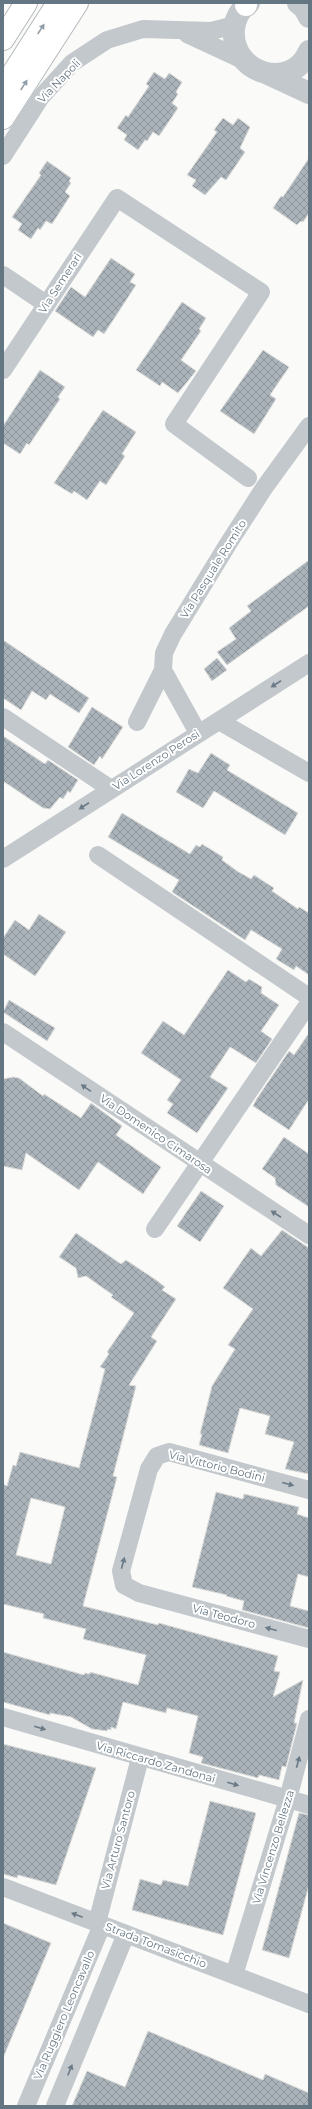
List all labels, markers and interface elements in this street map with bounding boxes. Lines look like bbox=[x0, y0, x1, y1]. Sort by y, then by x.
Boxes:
one-way arrow bbox=[37, 24, 45, 34]
street label: Via Napoli bbox=[35, 56, 83, 106]
one-way arrow bbox=[20, 80, 28, 90]
street label: Via Semerari bbox=[35, 250, 85, 316]
street label: Via Pasquale Romito bbox=[177, 517, 249, 621]
one-way arrow bbox=[271, 680, 281, 688]
street label: Via Lorenzo Perosi bbox=[110, 727, 202, 793]
one-way arrow bbox=[79, 802, 89, 810]
one-way arrow bbox=[81, 1084, 92, 1091]
street label: Via Domenico Cimarosa bbox=[97, 1091, 215, 1177]
one-way arrow bbox=[270, 1210, 282, 1217]
street label: Via Vittorio Bodini bbox=[167, 1447, 267, 1485]
one-way arrow bbox=[282, 1481, 294, 1487]
one-way arrow bbox=[120, 1557, 126, 1569]
street label: Via Teodoro bbox=[191, 1601, 257, 1631]
one-way arrow bbox=[265, 1626, 277, 1632]
one-way arrow bbox=[35, 1725, 47, 1731]
street label: Via Riccardo Zandonai bbox=[95, 1738, 217, 1786]
one-way arrow bbox=[295, 1755, 301, 1768]
one-way arrow bbox=[227, 1781, 239, 1787]
street label: Via Vincenzo Bellezza bbox=[249, 1788, 297, 1906]
street label: Via Arturo Santoro bbox=[98, 1789, 138, 1891]
one-way arrow bbox=[70, 1912, 82, 1918]
street label: Strada Tomasicchio bbox=[103, 1919, 209, 1971]
street label: Via Ruggiero Leoncavallo bbox=[30, 1948, 98, 2082]
one-way arrow bbox=[68, 2063, 74, 2075]

